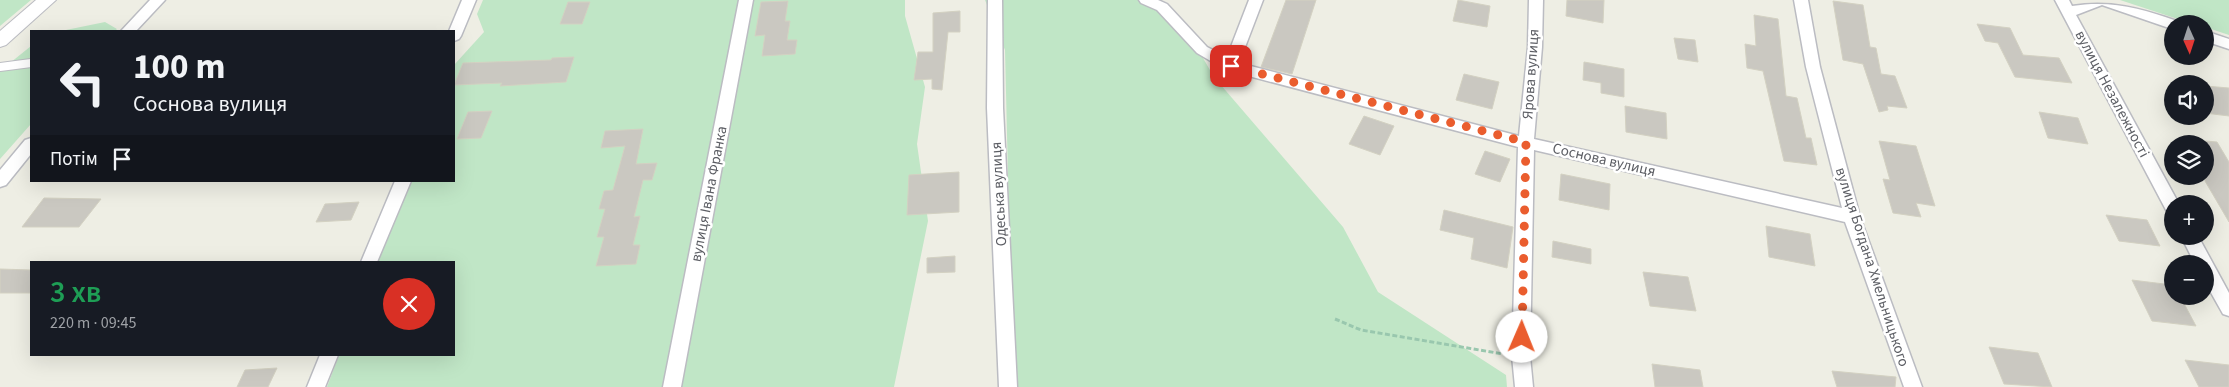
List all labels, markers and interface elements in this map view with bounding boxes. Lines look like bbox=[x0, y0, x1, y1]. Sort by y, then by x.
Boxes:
north arrow bbox=[2164, 15, 2214, 65]
map controls bbox=[2164, 15, 2214, 305]
street label: вулиця Незалежності bbox=[2070, 27, 2154, 161]
street label: Ярова вулиця bbox=[1517, 28, 1545, 120]
text: 100 m bbox=[133, 42, 225, 92]
pin bbox=[1210, 45, 1252, 87]
icon: left bbox=[50, 50, 115, 115]
icon: arrive bbox=[1217, 52, 1245, 80]
button: sound bbox=[2164, 75, 2214, 125]
text: Соснова вулиця bbox=[133, 88, 287, 120]
street label: вулиця Івана Франка bbox=[686, 124, 732, 264]
button: layers bbox=[2164, 135, 2214, 185]
street label: Соснова вулиця bbox=[1550, 138, 1658, 182]
street label: Одеська вулиця bbox=[986, 141, 1012, 247]
icon: arrive bbox=[108, 145, 136, 173]
text: Потім bbox=[50, 146, 98, 173]
street label: вулиця Богдана Хмельницького bbox=[1830, 165, 1914, 369]
button: + bbox=[2164, 195, 2214, 245]
button: − bbox=[2164, 255, 2214, 305]
text: 3 хв bbox=[50, 271, 101, 314]
button: close bbox=[383, 278, 435, 330]
position arrow bbox=[1495, 310, 1547, 362]
text: 220 m · 09:45 bbox=[50, 312, 137, 334]

